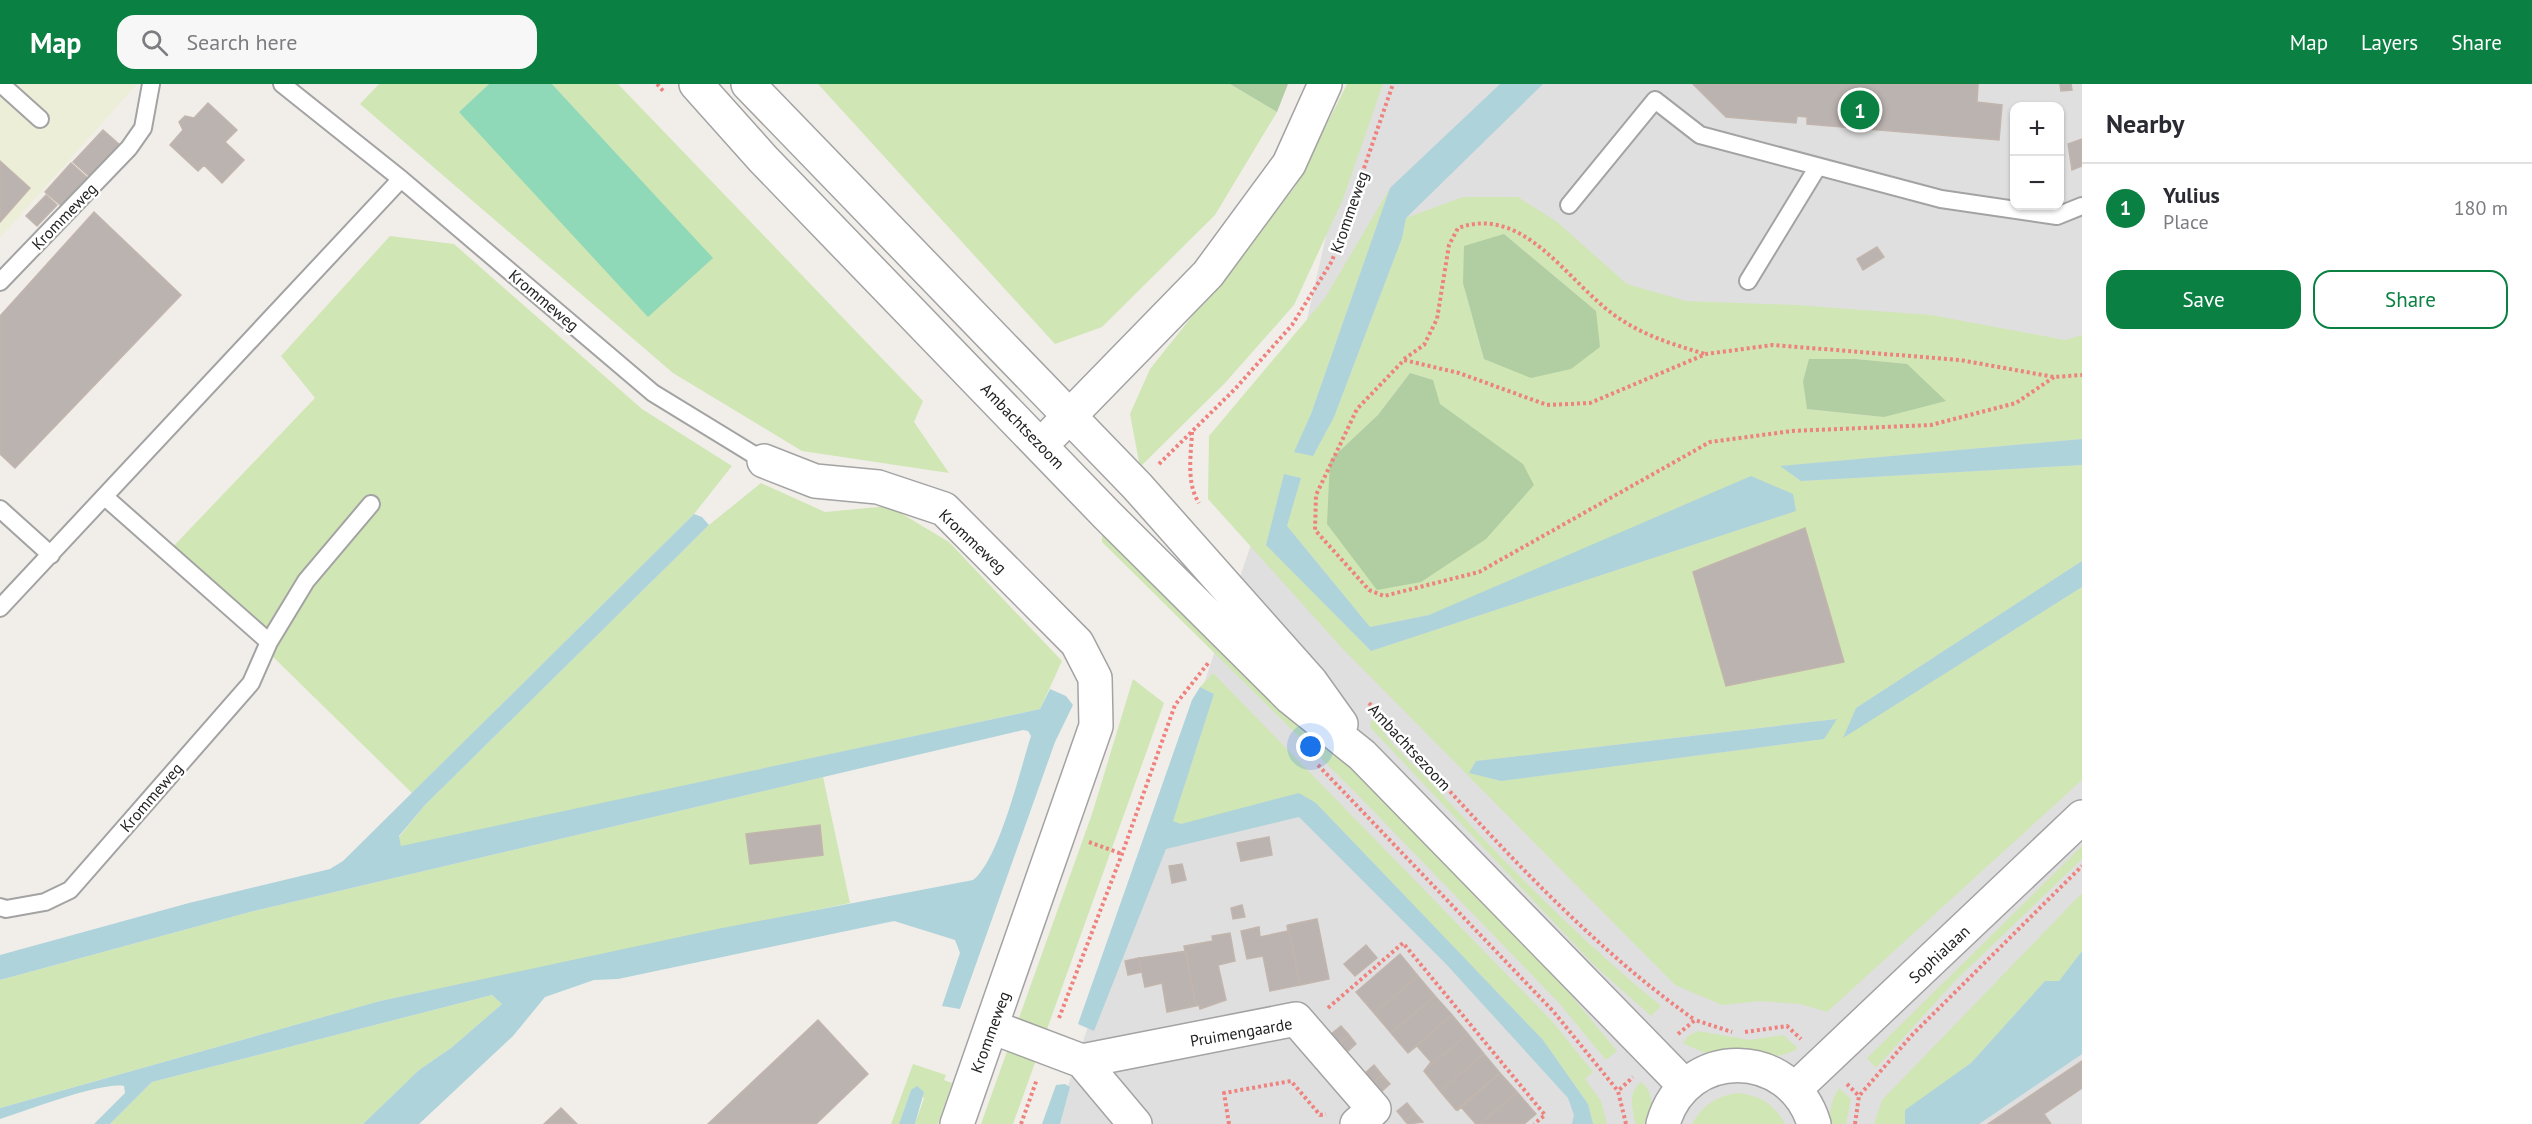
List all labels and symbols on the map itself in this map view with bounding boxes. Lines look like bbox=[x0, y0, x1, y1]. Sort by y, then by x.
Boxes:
pin: 1 bbox=[1840, 87, 1880, 132]
street label: Krommeweg bbox=[1326, 168, 1372, 256]
street label: Krommeweg bbox=[27, 178, 101, 254]
street label: Krommeweg bbox=[505, 265, 583, 335]
street label: Ambachtsezoom bbox=[977, 379, 1069, 473]
street label: Krommeweg bbox=[935, 505, 1011, 577]
street label: Ambachtsezoom bbox=[1364, 699, 1456, 795]
your location bbox=[1296, 732, 1325, 761]
street label: Krommeweg bbox=[115, 758, 187, 836]
street label: Sophialaan bbox=[1904, 921, 1974, 987]
street label: Krommeweg bbox=[966, 988, 1014, 1076]
street label: Pruimengaarde bbox=[1188, 1013, 1294, 1051]

